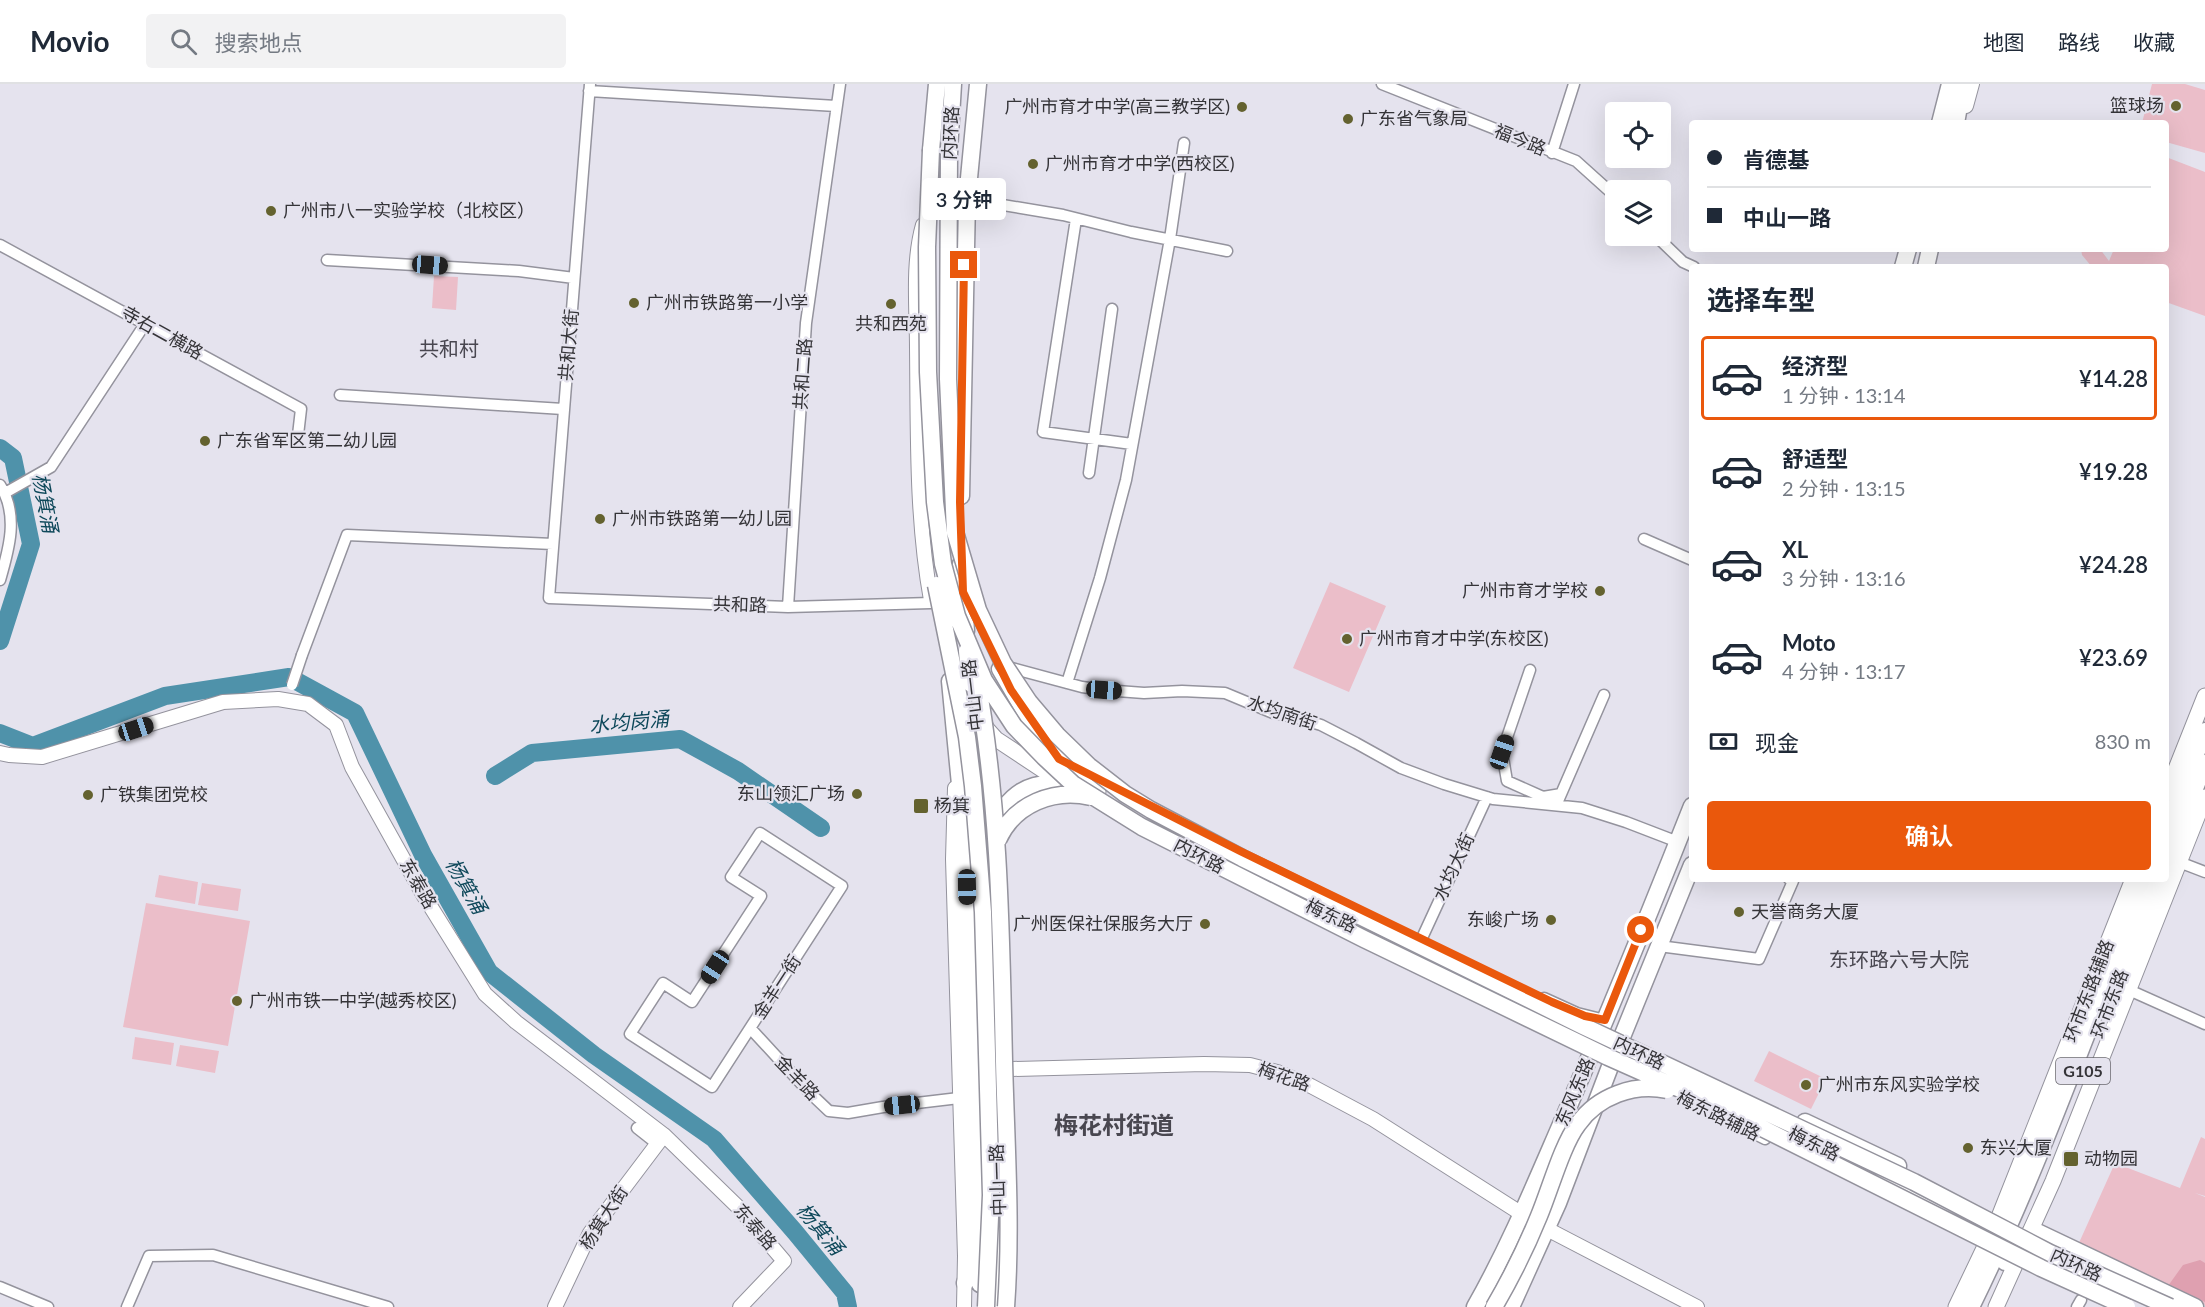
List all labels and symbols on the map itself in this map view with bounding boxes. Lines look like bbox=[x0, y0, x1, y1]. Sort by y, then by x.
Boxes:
place label: 篮球场 bbox=[2110, 94, 2164, 116]
place label: 广州市育才中学(高三教学区) bbox=[1004, 95, 1230, 117]
marker: 篮球场 bbox=[2169, 99, 2183, 113]
marker: 广州市育才中学(高三教学区) bbox=[1235, 100, 1249, 114]
street label: 内环路 bbox=[938, 105, 962, 160]
place label: 广东省气象局 bbox=[1360, 107, 1468, 129]
marker: 广东省气象局 bbox=[1341, 112, 1355, 126]
street label: 福今路 bbox=[1491, 119, 1550, 159]
place label: 广州市育才中学(西校区) bbox=[1045, 152, 1235, 174]
marker: 广州市育才中学(西校区) bbox=[1026, 157, 1040, 171]
callout: 3 分钟 bbox=[922, 178, 1006, 220]
place label: 广州市八一实验学校（北校区） bbox=[283, 199, 535, 221]
marker: 广州市八一实验学校（北校区） bbox=[264, 204, 278, 218]
route end bbox=[950, 251, 977, 278]
car bbox=[411, 255, 449, 275]
place label: 广州市铁路第一小学 bbox=[646, 291, 808, 313]
marker: 广州市铁路第一小学 bbox=[627, 296, 641, 310]
marker: 共和西苑 bbox=[884, 297, 898, 311]
street label: 寺右二横路 bbox=[118, 301, 207, 364]
street label: 共和大街 bbox=[554, 308, 582, 382]
place label: 共和西苑 bbox=[855, 312, 927, 334]
district label: 共和村 bbox=[419, 336, 479, 360]
street label: 共和二路 bbox=[789, 337, 815, 411]
place label: 广东省军区第二幼儿园 bbox=[217, 429, 397, 451]
marker: 广东省军区第二幼儿园 bbox=[198, 434, 212, 448]
water label: 杨箕涌 bbox=[28, 471, 64, 537]
place label: 广州市铁路第一幼儿园 bbox=[612, 507, 792, 529]
marker: 广州市铁路第一幼儿园 bbox=[593, 512, 607, 526]
place label: 广州市育才学校 bbox=[1462, 579, 1588, 601]
marker: 广州市育才学校 bbox=[1593, 584, 1607, 598]
street label: 共和路 bbox=[713, 592, 767, 616]
place label: 广州市育才中学(东校区) bbox=[1359, 627, 1549, 649]
marker: 广州市育才中学(东校区) bbox=[1340, 632, 1354, 646]
street label: 中山一路 bbox=[957, 658, 987, 732]
car bbox=[1085, 680, 1123, 700]
street label: 水均南街 bbox=[1245, 690, 1320, 734]
water label: 水均岗涌 bbox=[588, 705, 672, 736]
car bbox=[116, 715, 156, 743]
car bbox=[1488, 732, 1516, 772]
place label: 东山领汇广场 bbox=[737, 782, 845, 804]
place label: 广铁集团党校 bbox=[100, 783, 208, 805]
marker: 东山领汇广场 bbox=[850, 787, 864, 801]
marker: 广铁集团党校 bbox=[81, 788, 95, 802]
place label: 杨箕 bbox=[934, 794, 970, 816]
marker: 杨箕 bbox=[912, 797, 930, 815]
street label: 水均大街 bbox=[1428, 829, 1478, 904]
street label: 内环路 bbox=[1170, 833, 1229, 877]
water label: 杨箕涌 bbox=[441, 854, 493, 919]
street label: 东泰路 bbox=[396, 855, 442, 912]
car bbox=[958, 869, 976, 905]
street label: 梅东路 bbox=[1302, 894, 1361, 936]
place label: 天誉商务大厦 bbox=[1751, 900, 1859, 922]
marker: 天誉商务大厦 bbox=[1732, 905, 1746, 919]
place label: 东峻广场 bbox=[1467, 908, 1539, 930]
place label: 广州医保社保服务大厅 bbox=[1013, 912, 1193, 934]
marker: 东峻广场 bbox=[1544, 913, 1558, 927]
route start bbox=[1627, 916, 1654, 943]
marker: 广州医保社保服务大厅 bbox=[1198, 917, 1212, 931]
street label: 环市东路辅路 bbox=[2060, 937, 2118, 1045]
car bbox=[698, 947, 732, 987]
district label: 东环路六号大院 bbox=[1829, 947, 1969, 971]
street label: 金羊一街 bbox=[747, 950, 805, 1023]
street label: 环市东路 bbox=[2087, 967, 2133, 1041]
place label: 广州市铁一中学(越秀校区) bbox=[249, 989, 457, 1011]
marker: 广州市铁一中学(越秀校区) bbox=[230, 994, 244, 1008]
street label: 内环路 bbox=[1610, 1031, 1669, 1073]
street label: 金羊路 bbox=[771, 1050, 824, 1104]
street label: 东风东路 bbox=[1550, 1054, 1598, 1129]
street label: 梅花路 bbox=[1255, 1057, 1313, 1095]
road number: G105 bbox=[2056, 1058, 2110, 1084]
place label: 广州市东风实验学校 bbox=[1818, 1073, 1980, 1095]
marker: 广州市东风实验学校 bbox=[1799, 1078, 1813, 1092]
street label: 梅东路辅路 bbox=[1673, 1085, 1764, 1145]
car bbox=[883, 1094, 921, 1116]
district label: 梅花村街道 bbox=[1054, 1110, 1174, 1139]
street label: 梅东路 bbox=[1785, 1121, 1844, 1165]
place label: 东兴大厦 bbox=[1980, 1136, 2052, 1158]
marker: 东兴大厦 bbox=[1961, 1141, 1975, 1155]
street label: 中山一路 bbox=[985, 1144, 1009, 1216]
place label: 动物园 bbox=[2084, 1147, 2138, 1169]
marker: 动物园 bbox=[2062, 1150, 2080, 1168]
street label: 杨箕大街 bbox=[574, 1181, 632, 1254]
water label: 杨箕涌 bbox=[792, 1198, 851, 1261]
street label: 东泰路 bbox=[730, 1199, 782, 1254]
street label: 内环路 bbox=[2047, 1243, 2106, 1285]

